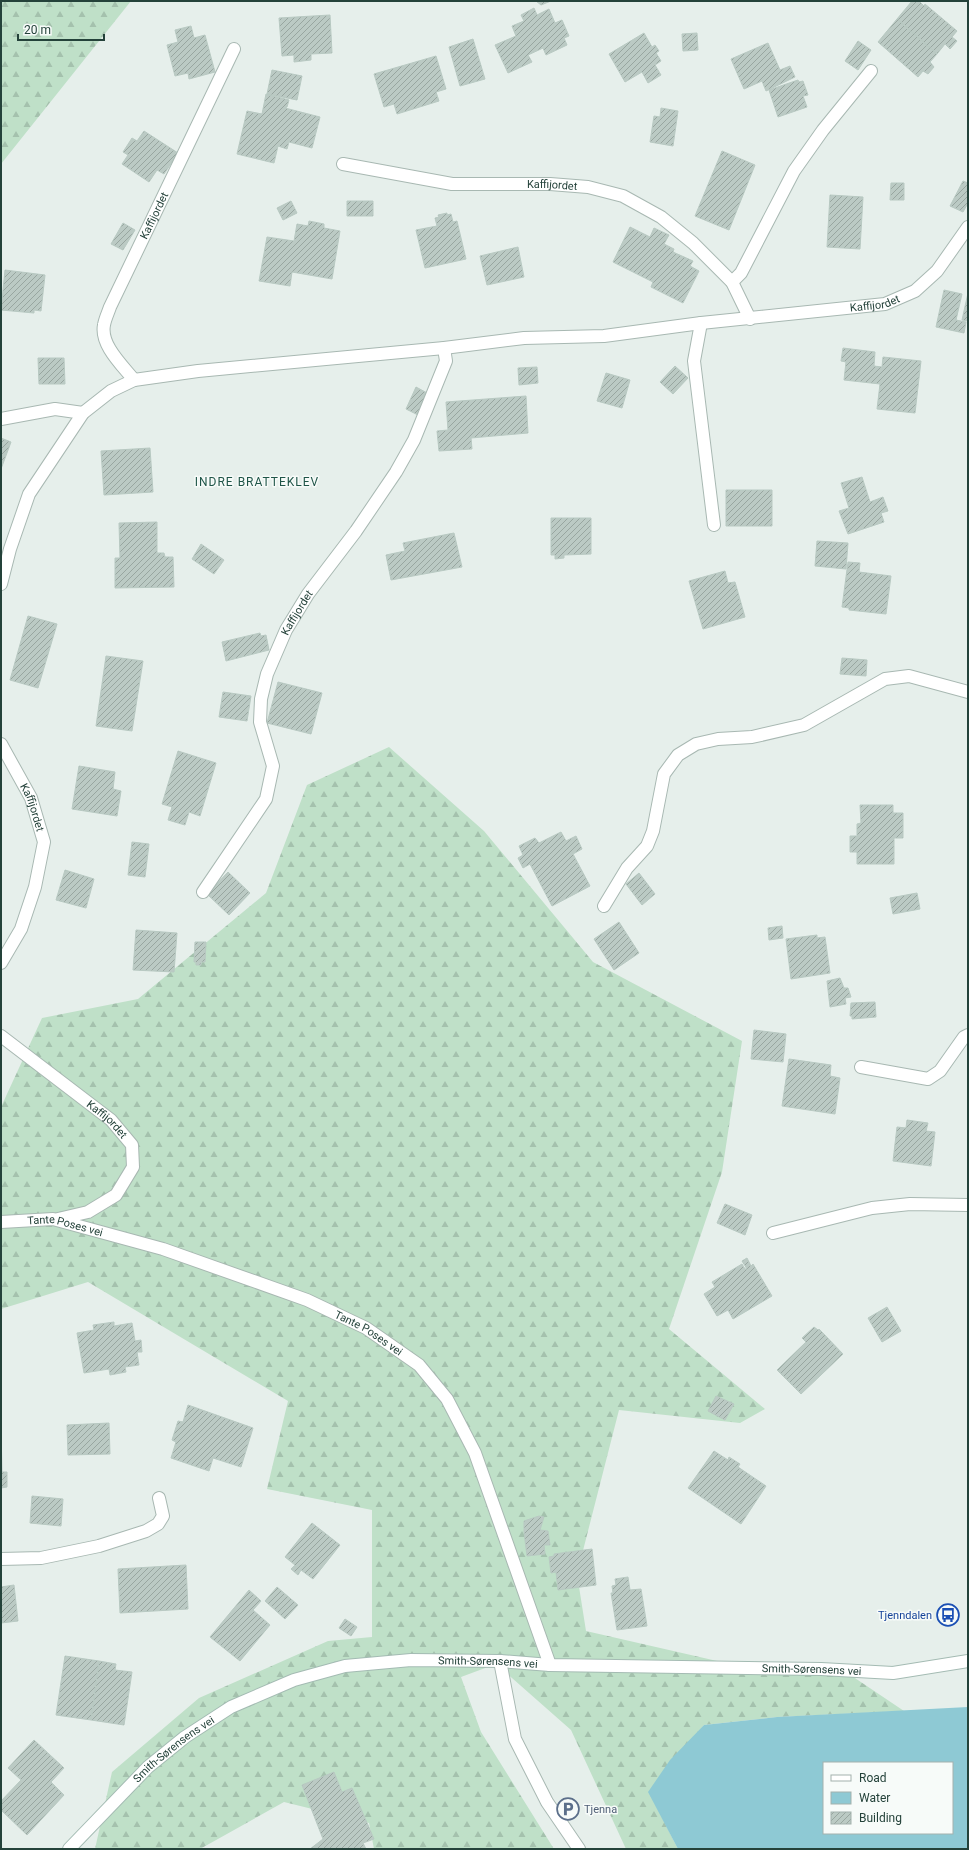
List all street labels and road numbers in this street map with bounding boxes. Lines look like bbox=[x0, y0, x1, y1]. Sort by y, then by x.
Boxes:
street label: Kaffijordet bbox=[527, 178, 578, 193]
street label: Kaffijordet bbox=[138, 190, 171, 241]
street label: Kaffijordet bbox=[849, 292, 902, 315]
street label: Kaffijordet bbox=[279, 587, 316, 637]
street label: Kaffijordet bbox=[17, 781, 47, 833]
street label: Kaffijordet bbox=[84, 1098, 130, 1142]
street label: Tante Poses vei bbox=[27, 1213, 104, 1239]
street label: Tante Poses vei bbox=[333, 1308, 405, 1359]
street label: Smith-Sørensens vei bbox=[438, 1654, 538, 1671]
street label: Smith-Sørensens vei bbox=[762, 1662, 862, 1678]
street label: Smith-Sørensens vei bbox=[131, 1714, 217, 1785]

